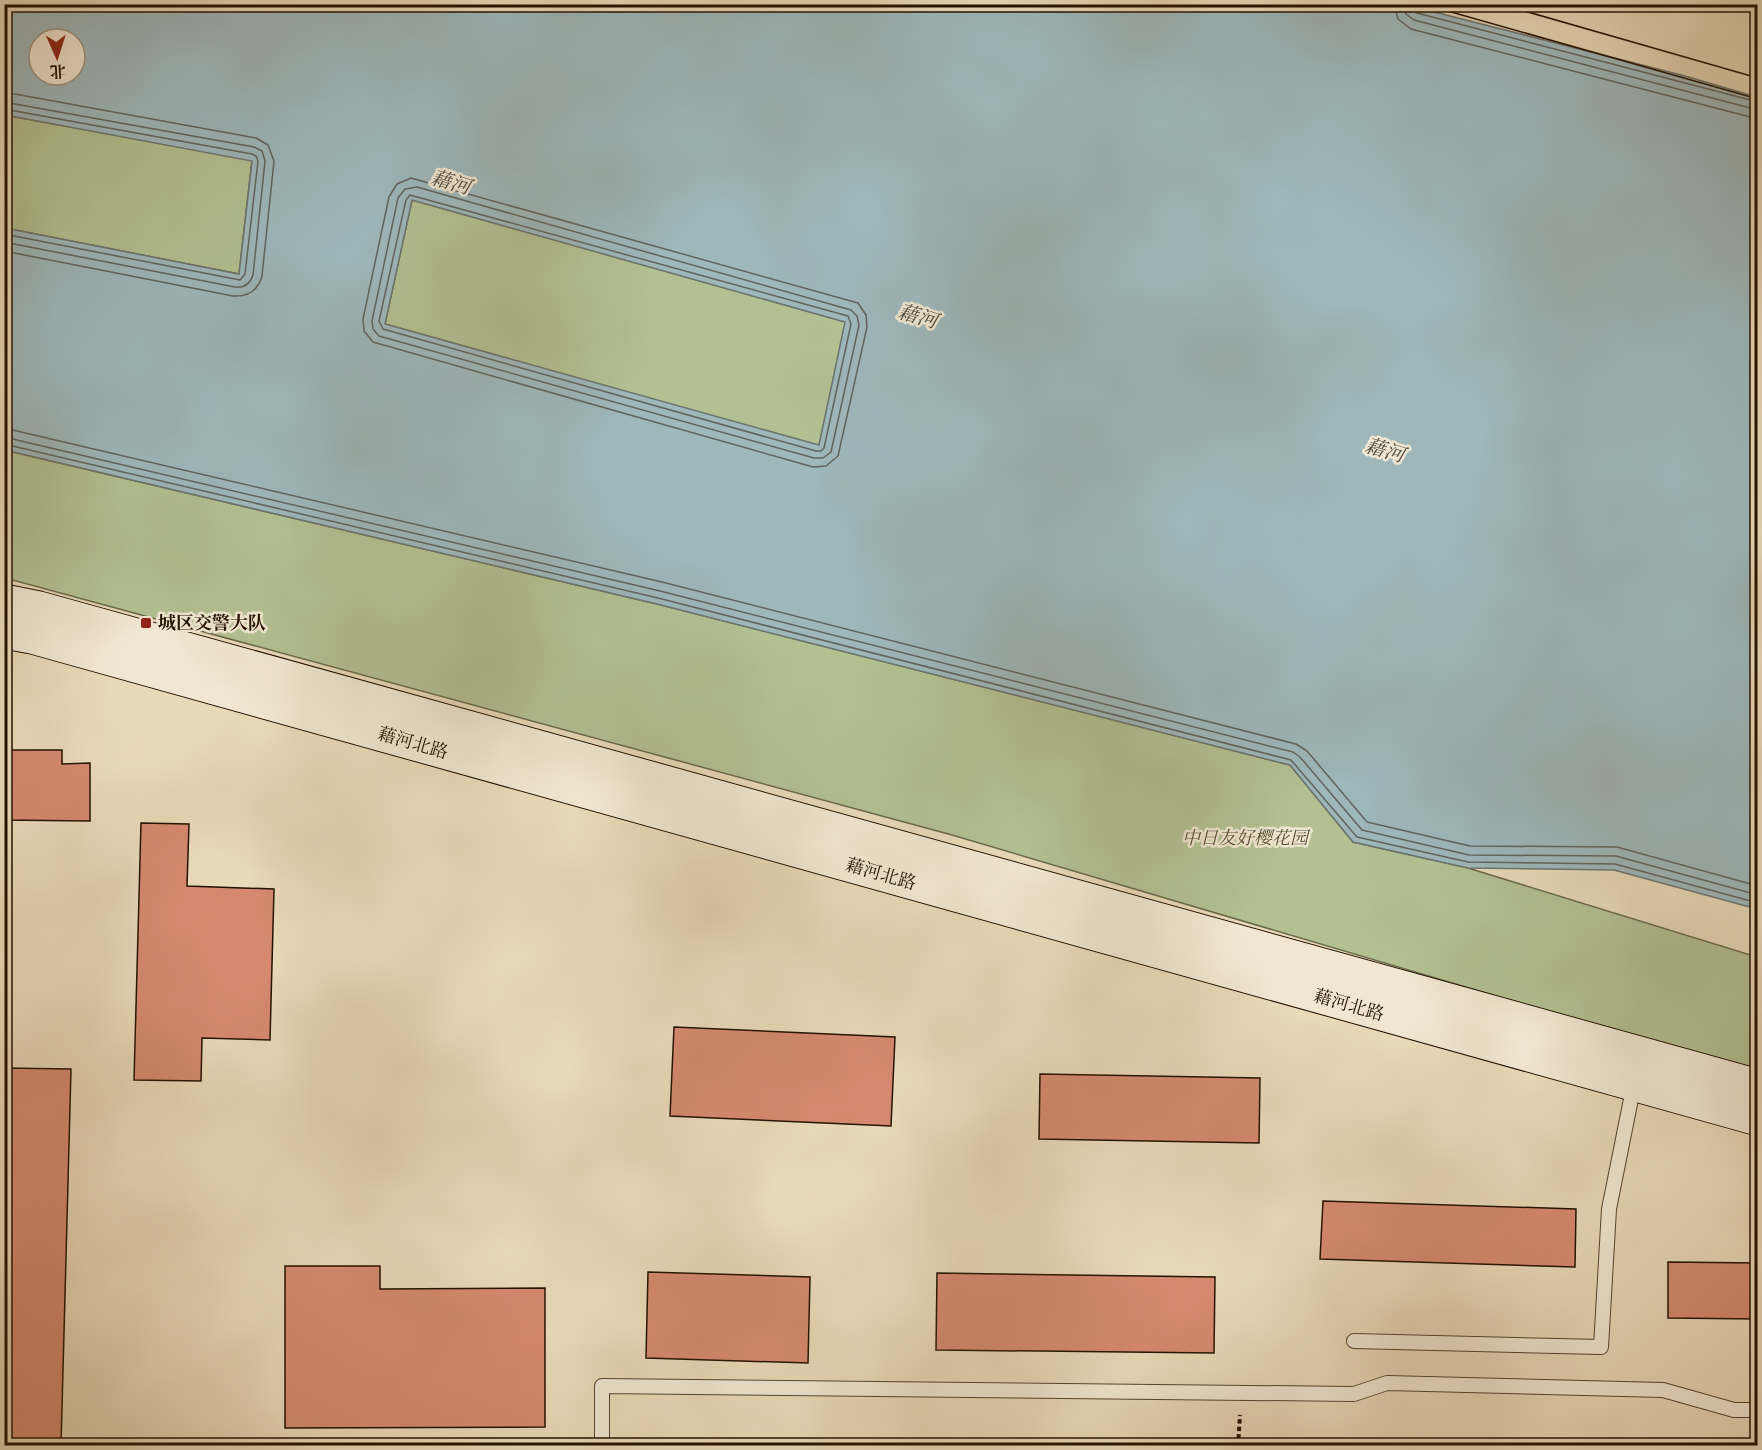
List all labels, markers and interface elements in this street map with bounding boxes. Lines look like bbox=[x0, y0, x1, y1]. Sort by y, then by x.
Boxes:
north arrow bbox=[27, 27, 87, 87]
text: 北 bbox=[49, 62, 66, 82]
water label: 藉河 bbox=[428, 165, 476, 200]
water label: 藉河 bbox=[895, 299, 943, 334]
water label: 藉河 bbox=[1362, 433, 1410, 468]
place label: 城区交警大队 bbox=[158, 612, 266, 634]
marker: 城区交警大队 bbox=[139, 616, 153, 630]
street label: 藉河北路 bbox=[375, 723, 451, 763]
park label: 中日友好樱花园 bbox=[1182, 827, 1311, 849]
street label: 藉河北路 bbox=[843, 854, 919, 894]
street label: 藉河北路 bbox=[1311, 985, 1387, 1025]

